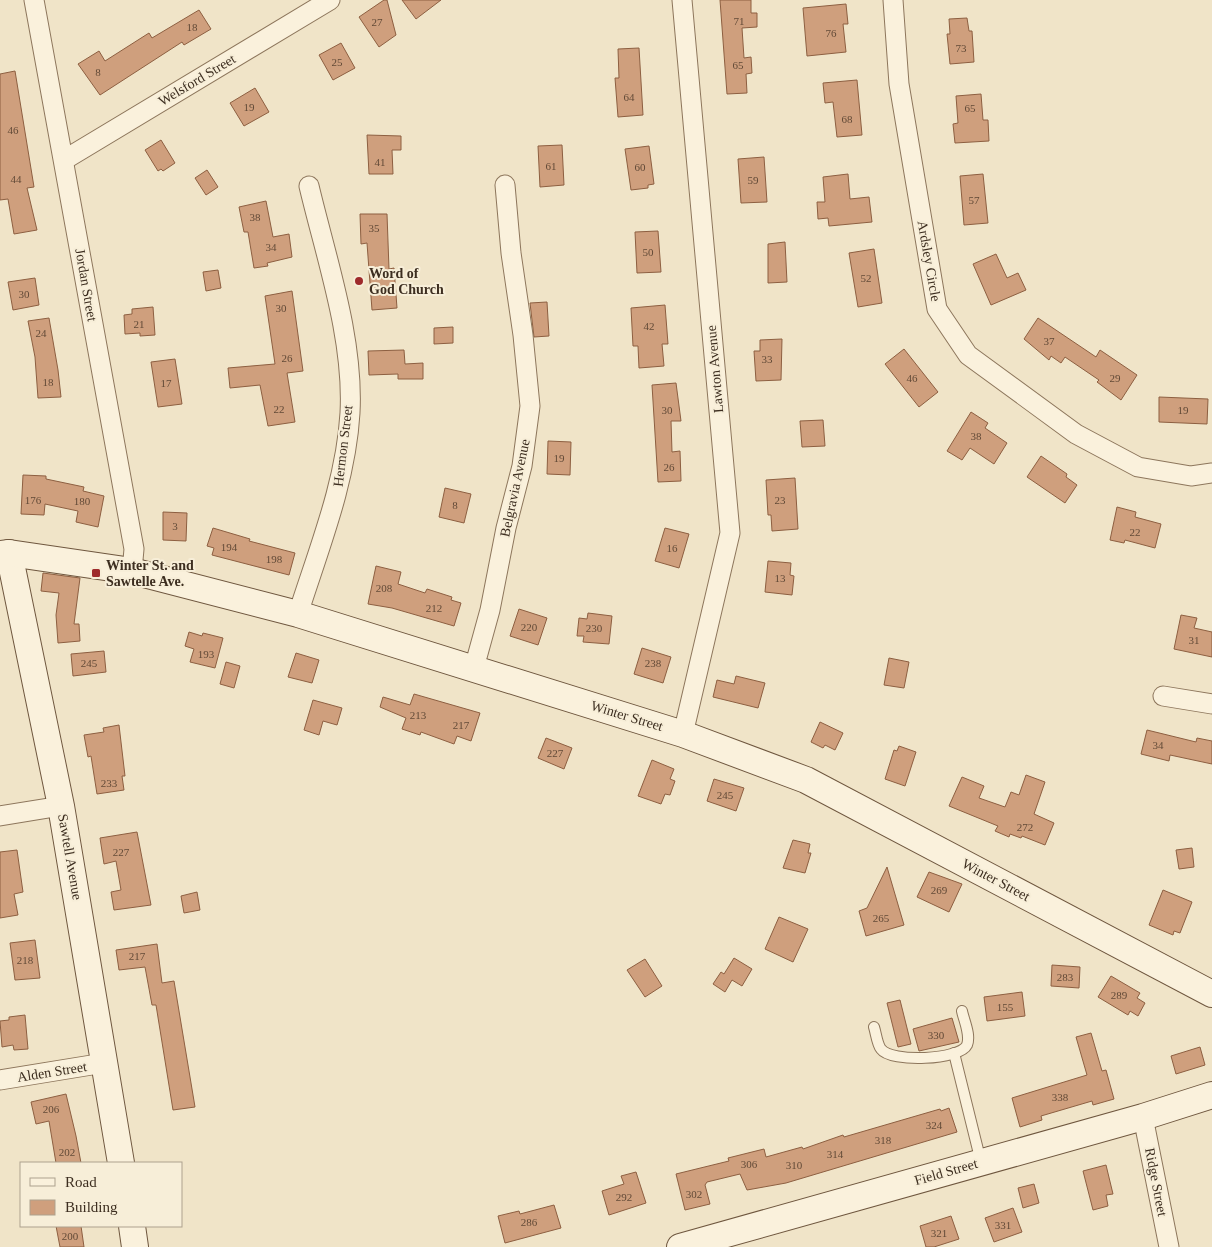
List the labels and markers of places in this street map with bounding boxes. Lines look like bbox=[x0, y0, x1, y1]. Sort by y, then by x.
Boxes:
place label: Word of God Church bbox=[369, 266, 444, 297]
marker: Word of God Church bbox=[353, 275, 365, 287]
place label: Winter St. and Sawtelle Ave. bbox=[106, 558, 194, 589]
marker: Winter St. and Sawtelle Ave. bbox=[90, 567, 102, 579]

